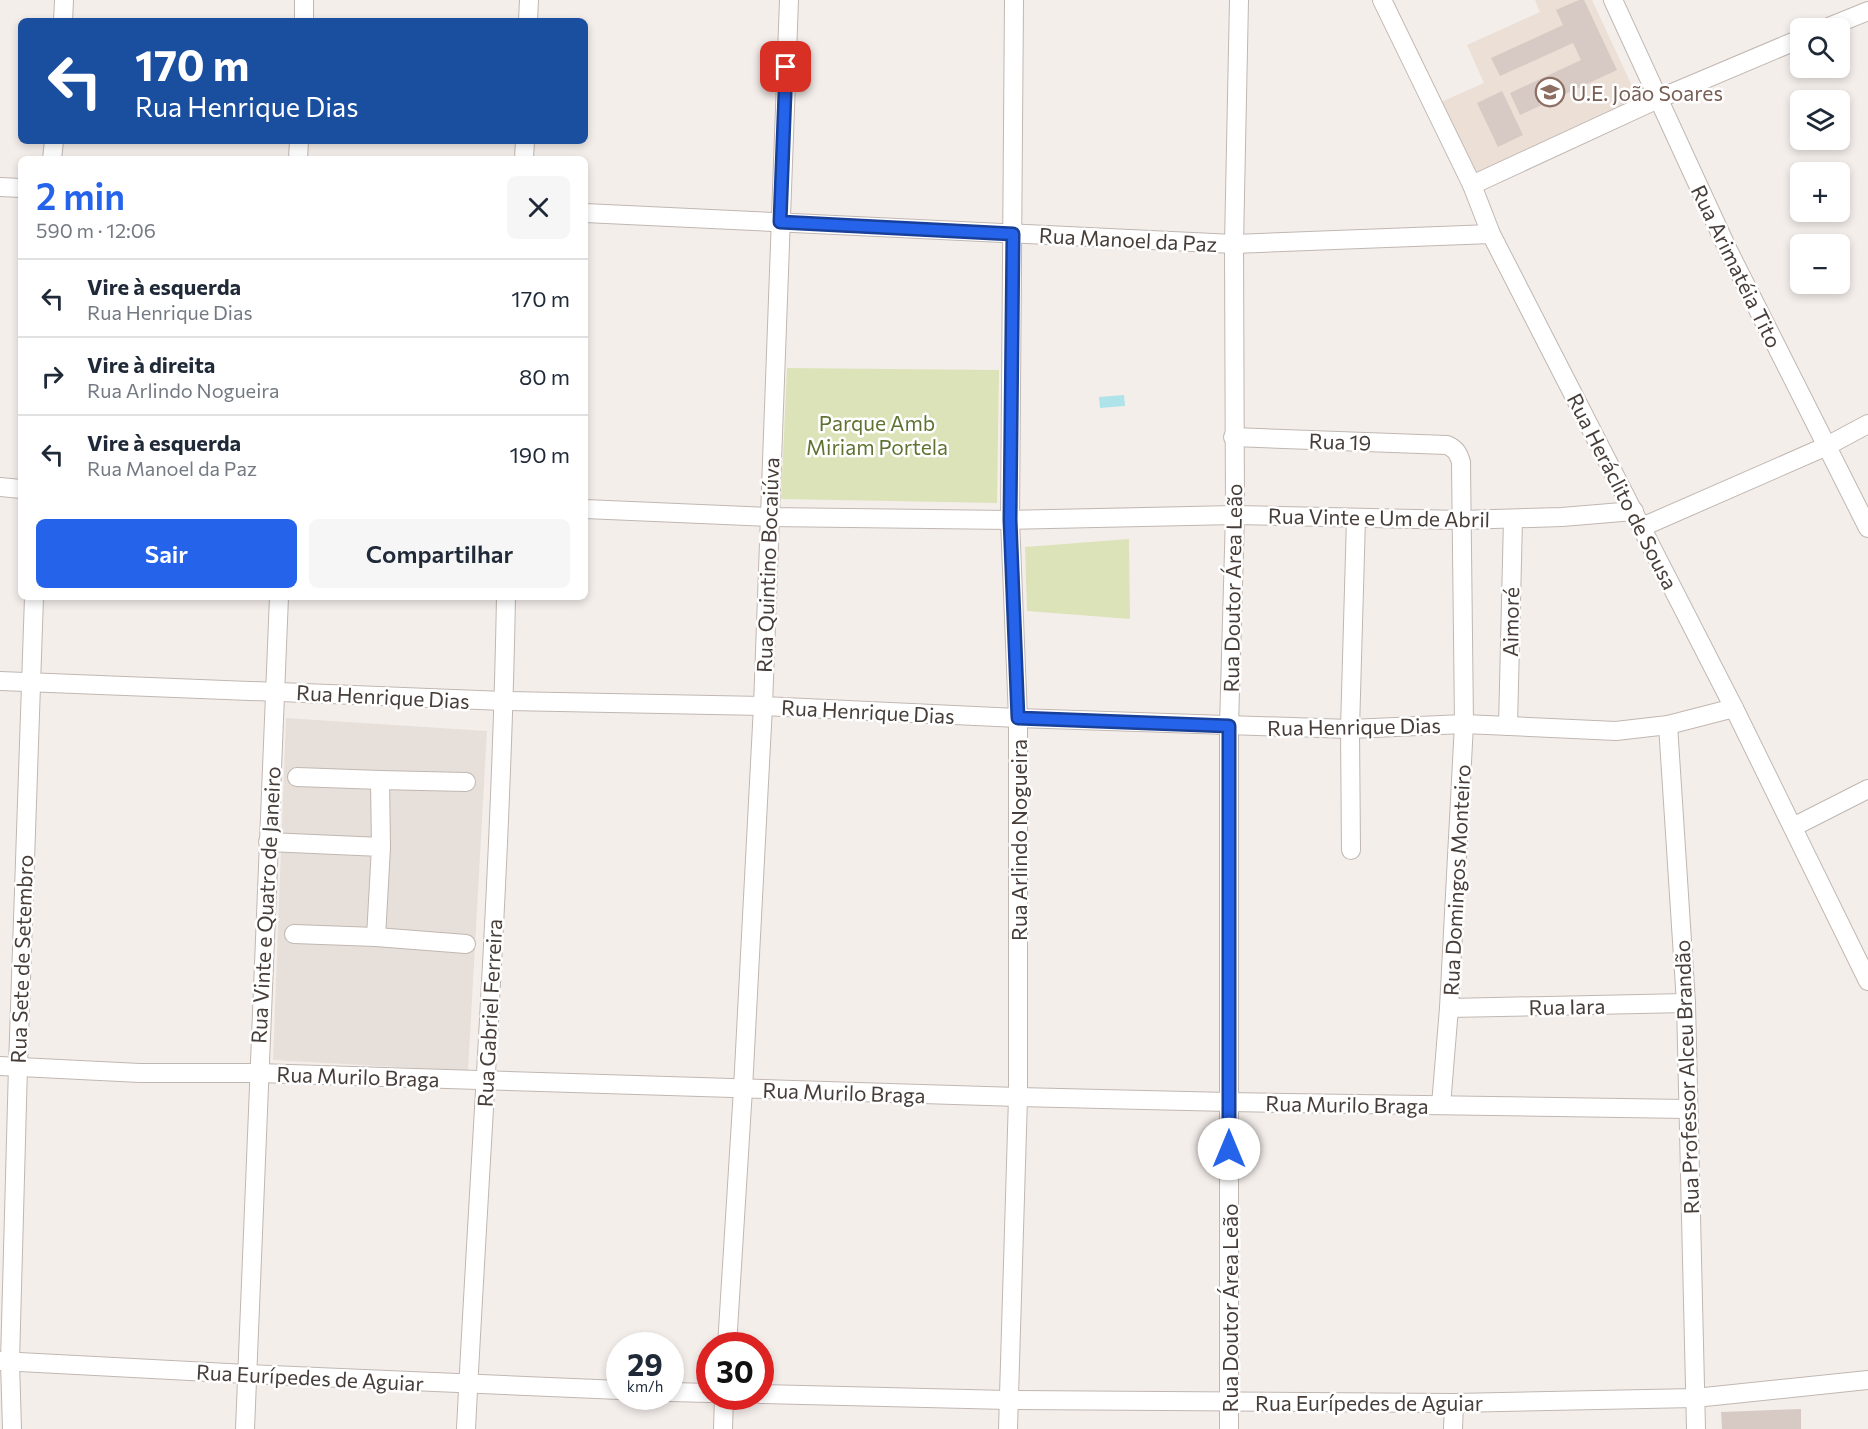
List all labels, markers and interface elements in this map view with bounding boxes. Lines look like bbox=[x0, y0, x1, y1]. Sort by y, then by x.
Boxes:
map controls bbox=[1790, 18, 1850, 294]
button: search bbox=[1790, 18, 1850, 78]
text: 170 m bbox=[135, 38, 249, 90]
pin bbox=[760, 41, 811, 92]
icon: left bbox=[36, 42, 114, 120]
icon: arrive bbox=[769, 50, 802, 83]
school or university icon: U.E. João Soares bbox=[1534, 76, 1566, 108]
place label: U.E. João Soares bbox=[1571, 80, 1723, 105]
text: Rua Henrique Dias bbox=[135, 90, 359, 123]
button: layers bbox=[1790, 90, 1850, 150]
button: + bbox=[1790, 162, 1850, 222]
text: 2 min bbox=[36, 173, 125, 217]
button: close bbox=[507, 176, 570, 239]
street label: Rua Arimatéia Tito bbox=[1687, 180, 1787, 352]
text: 590 m · 12:06 bbox=[36, 218, 156, 242]
street label: Rua Manoel da Paz bbox=[1038, 222, 1218, 256]
button: − bbox=[1790, 234, 1850, 294]
text: Vire à esquerda bbox=[87, 273, 241, 300]
icon: left bbox=[36, 282, 69, 315]
text: 170 m bbox=[511, 285, 570, 312]
text: Rua Henrique Dias bbox=[87, 300, 253, 324]
text: Vire à direita bbox=[87, 351, 215, 378]
icon: right bbox=[36, 360, 69, 393]
text: 80 m bbox=[519, 363, 570, 390]
text: Rua Arlindo Nogueira bbox=[87, 378, 280, 402]
street label: Rua Heráclito de Sousa bbox=[1563, 389, 1683, 593]
park label: Parque Amb Miriam Portela bbox=[806, 410, 948, 459]
street label: Rua 19 bbox=[1308, 427, 1372, 455]
text: Vire à esquerda bbox=[87, 429, 241, 456]
icon: left bbox=[36, 438, 69, 471]
text: 190 m bbox=[509, 441, 570, 468]
text: Rua Manoel da Paz bbox=[87, 456, 257, 480]
street label: Rua Quintino Bocaiúva bbox=[751, 457, 783, 673]
street label: Rua Doutor Área Leão bbox=[1218, 483, 1246, 693]
street label: Rua Vinte e Um de Abril bbox=[1268, 503, 1490, 531]
button: Sair bbox=[36, 519, 297, 588]
button: Compartilhar bbox=[309, 519, 570, 588]
street label: Aimoré bbox=[1497, 587, 1523, 657]
street label: Rua Henrique Dias bbox=[296, 679, 470, 713]
street label: Rua Henrique Dias bbox=[781, 694, 955, 728]
street label: Rua Henrique Dias bbox=[1267, 712, 1441, 740]
street label: Rua Arlindo Nogueira bbox=[1006, 739, 1031, 941]
street label: Rua Domingos Monteiro bbox=[1437, 764, 1475, 996]
street label: Rua Vinte e Quatro de Janeiro bbox=[245, 766, 285, 1044]
street label: Rua Sete de Setembro bbox=[5, 854, 37, 1064]
street label: Rua Gabriel Ferreira bbox=[472, 918, 506, 1108]
street label: Rua Professor Alceu Brandão bbox=[1669, 939, 1703, 1215]
street label: Rua Iara bbox=[1528, 993, 1606, 1019]
street label: Rua Murilo Braga bbox=[276, 1061, 440, 1091]
street label: Rua Murilo Braga bbox=[762, 1077, 926, 1107]
street label: Rua Murilo Braga bbox=[1265, 1090, 1429, 1118]
position arrow bbox=[1197, 1117, 1261, 1181]
street label: Rua Doutor Área Leão bbox=[1217, 1204, 1242, 1412]
speed limit sign: 30 bbox=[696, 1332, 774, 1410]
text: 29 bbox=[627, 1345, 663, 1382]
street label: Rua Eurípedes de Aguiar bbox=[195, 1359, 425, 1395]
text: km/h bbox=[627, 1377, 663, 1395]
street label: Rua Eurípedes de Aguiar bbox=[1255, 1390, 1483, 1415]

